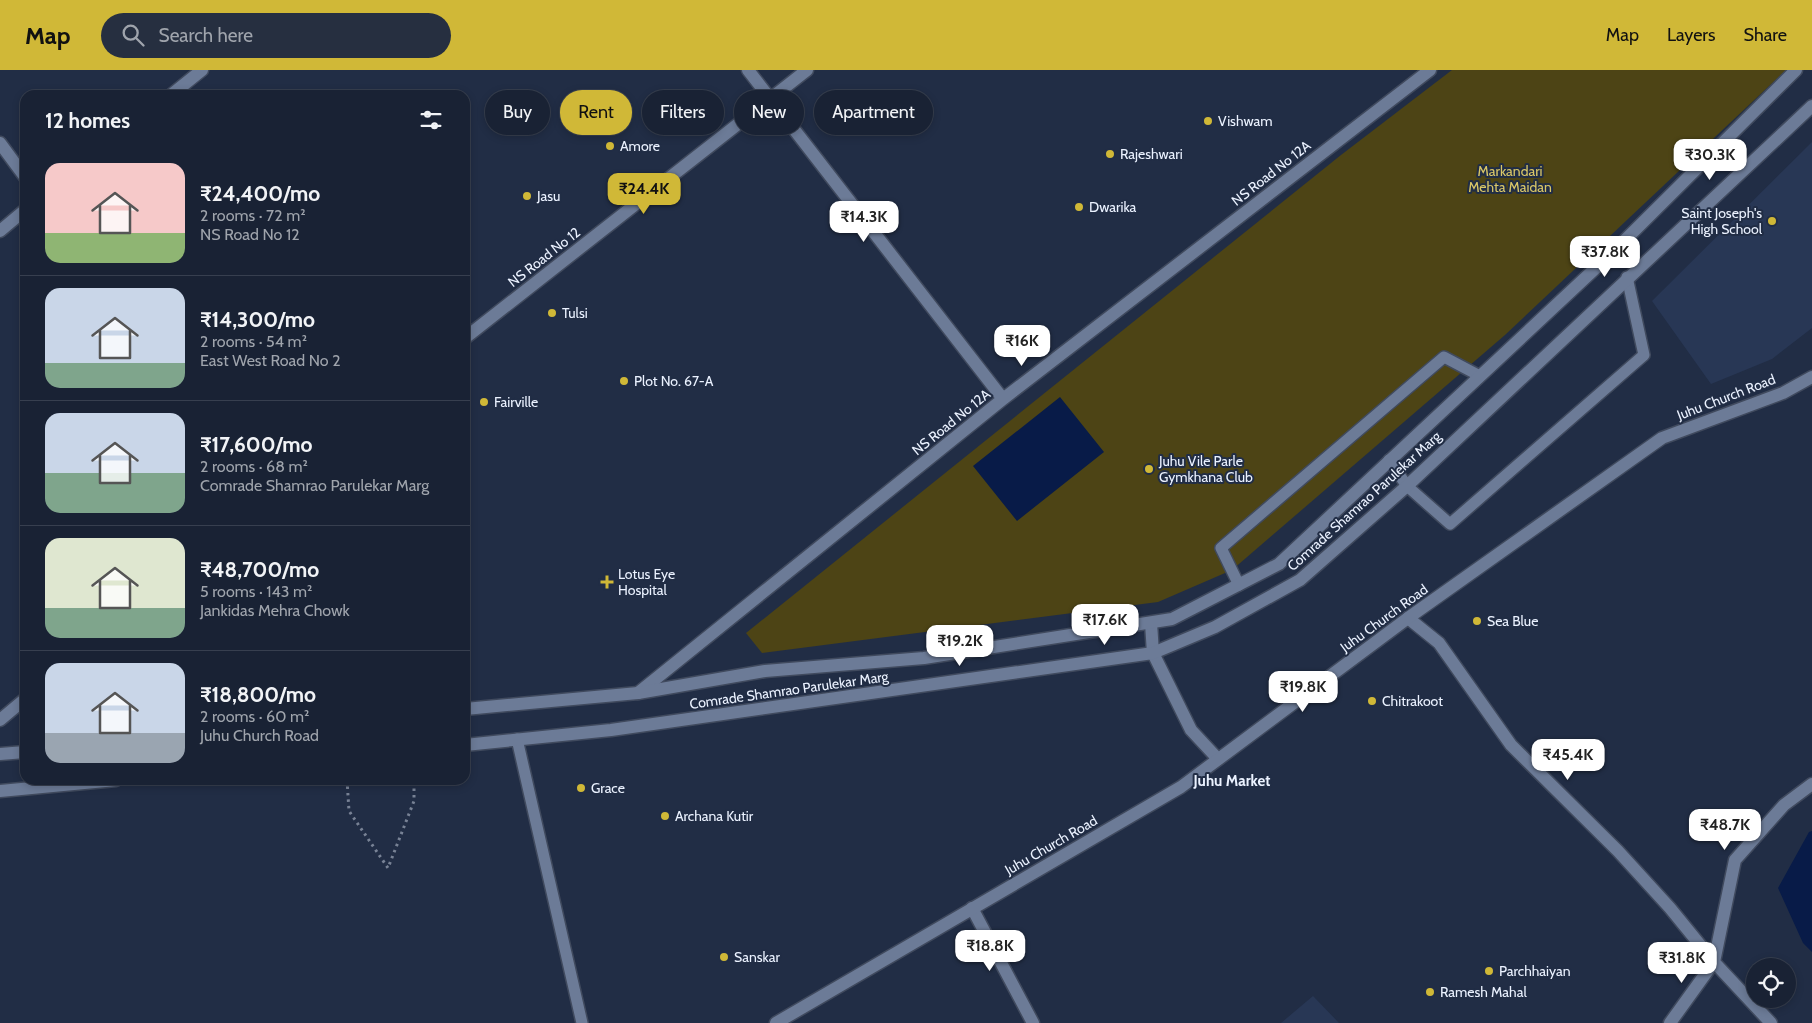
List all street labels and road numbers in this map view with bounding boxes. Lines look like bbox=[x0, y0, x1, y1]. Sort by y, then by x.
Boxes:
street label: NS Road No 12A bbox=[1228, 136, 1315, 210]
street label: NS Road No 12 bbox=[504, 223, 584, 291]
street label: Juhu Church Road bbox=[1673, 370, 1778, 424]
street label: NS Road No 12A bbox=[908, 385, 994, 459]
street label: Comrade Shamrao Parulekar Marg bbox=[1283, 427, 1445, 575]
street label: Juhu Church Road bbox=[1336, 580, 1431, 656]
street label: Comrade Shamrao Parulekar Marg bbox=[688, 667, 891, 713]
street label: Juhu Church Road bbox=[1001, 811, 1101, 879]

